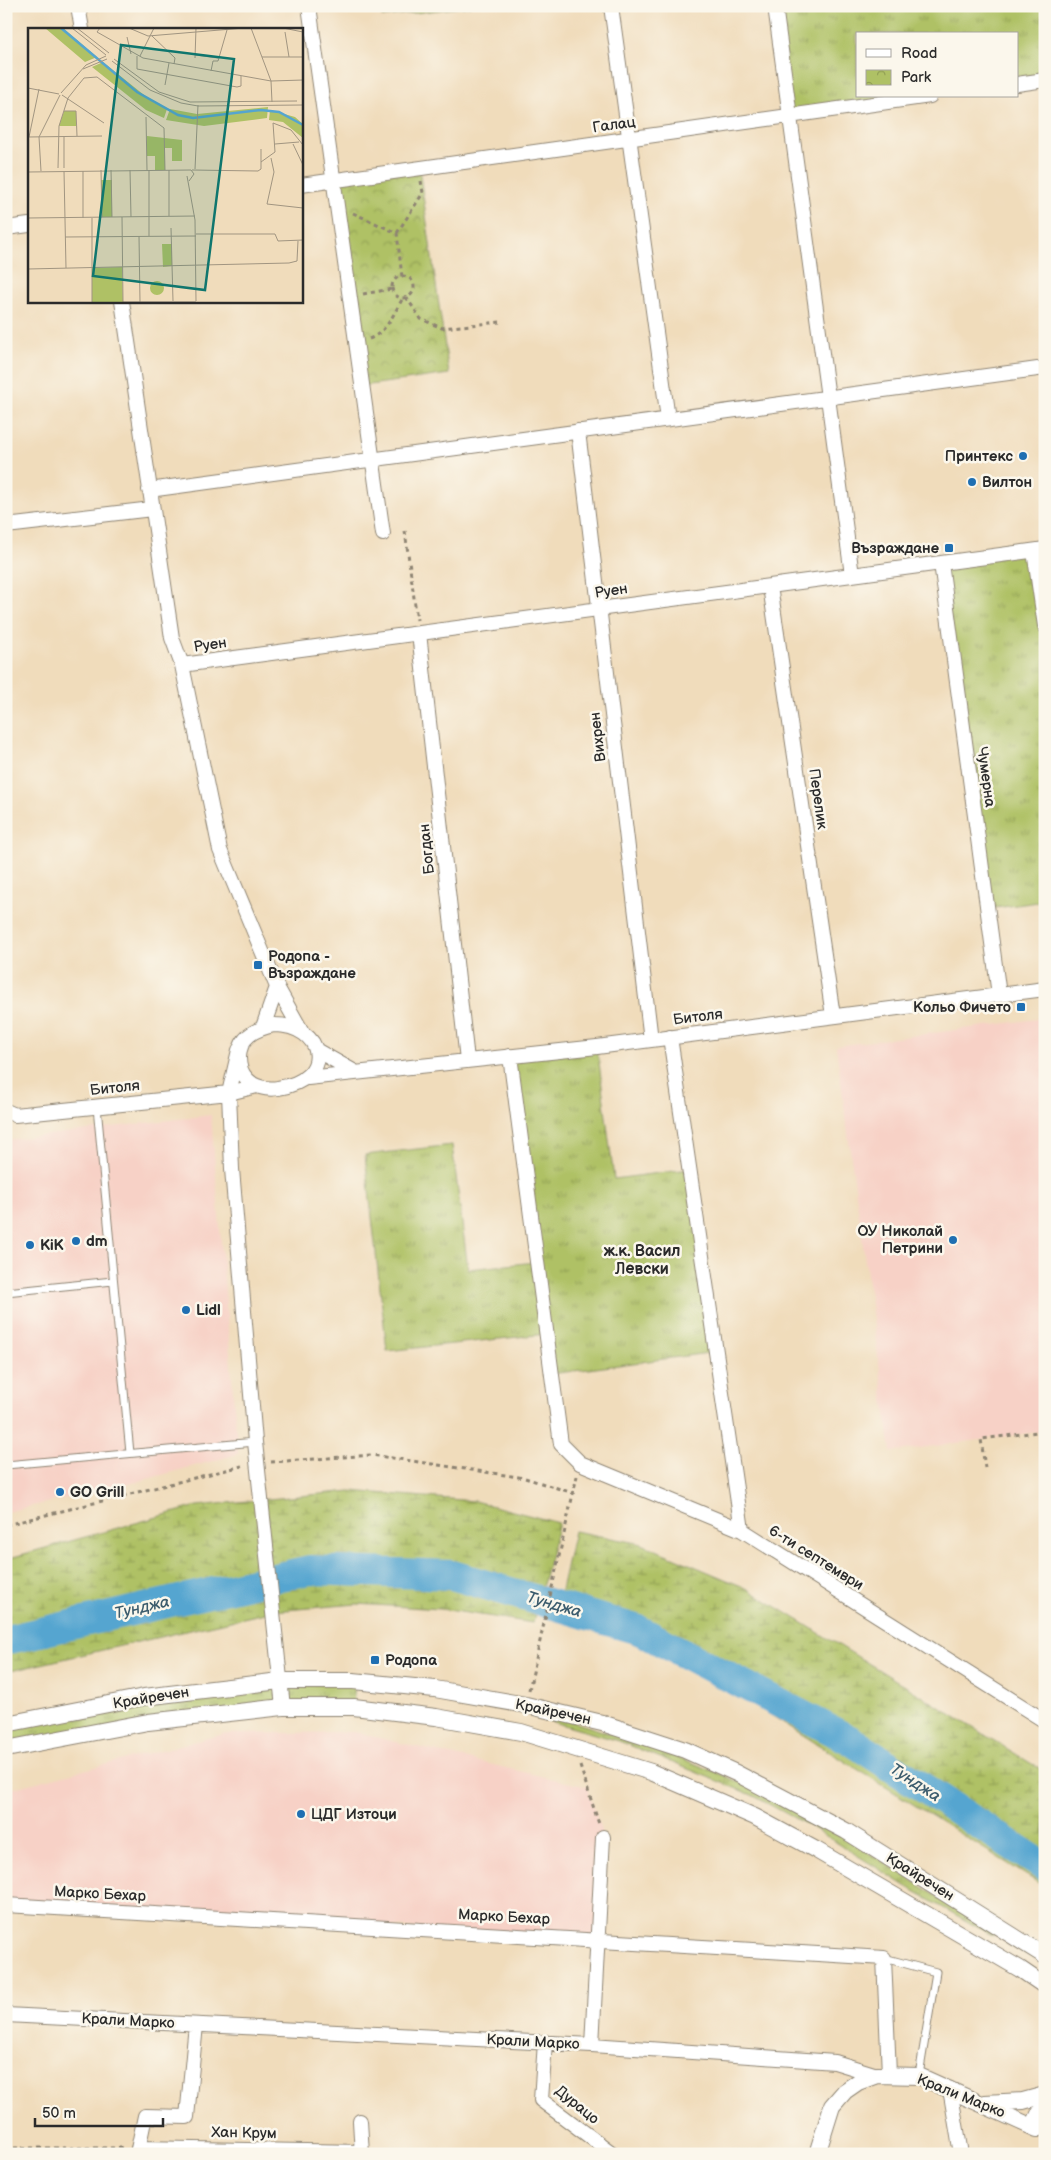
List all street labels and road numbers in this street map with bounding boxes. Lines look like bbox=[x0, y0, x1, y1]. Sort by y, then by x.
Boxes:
street label: Галац bbox=[591, 113, 637, 137]
street label: Руен bbox=[593, 579, 629, 603]
street label: Руен bbox=[192, 633, 228, 657]
street label: Вихрен bbox=[586, 711, 610, 763]
street label: Чумерна bbox=[972, 745, 1000, 809]
street label: Перелик bbox=[804, 767, 832, 831]
street label: Богдан bbox=[415, 823, 439, 875]
street label: Битоля bbox=[672, 1005, 724, 1029]
street label: Битоля bbox=[89, 1076, 141, 1100]
street label: 6-ти септември bbox=[765, 1521, 867, 1595]
street label: Крайречен bbox=[111, 1683, 191, 1713]
street label: Крайречен bbox=[513, 1695, 593, 1729]
street label: Крайречен bbox=[882, 1849, 958, 1905]
street label: Марко Бехар bbox=[53, 1882, 147, 1906]
street label: Марко Бехар bbox=[457, 1905, 551, 1929]
street label: Крали Марко bbox=[81, 2009, 175, 2033]
street label: Крали Марко bbox=[486, 2030, 580, 2054]
street label: Крали Марко bbox=[914, 2070, 1008, 2122]
street label: Дурацо bbox=[551, 2081, 603, 2129]
street label: Хан Крум bbox=[211, 2123, 277, 2143]

